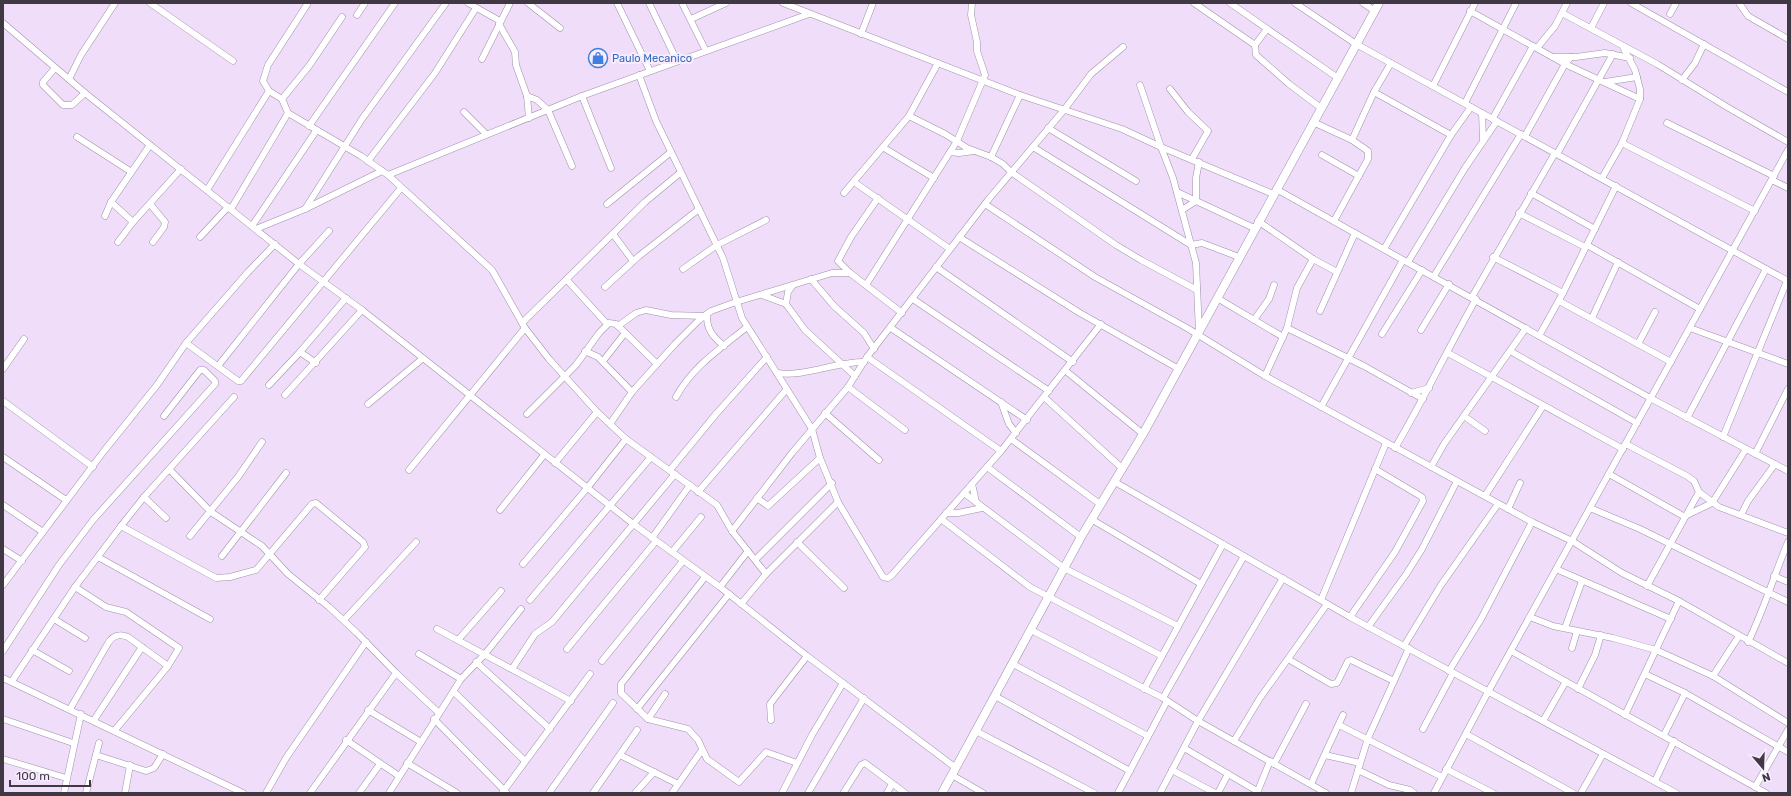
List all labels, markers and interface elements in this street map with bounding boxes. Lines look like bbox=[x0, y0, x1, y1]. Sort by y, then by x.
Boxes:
shop icon: Paulo Mecanico bbox=[587, 47, 609, 69]
place label: Paulo Mecanico bbox=[612, 52, 692, 65]
north arrow bbox=[1743, 748, 1783, 788]
scale bar bbox=[10, 762, 90, 788]
text: 100 m bbox=[16, 769, 50, 783]
text: N bbox=[1760, 770, 1772, 784]

